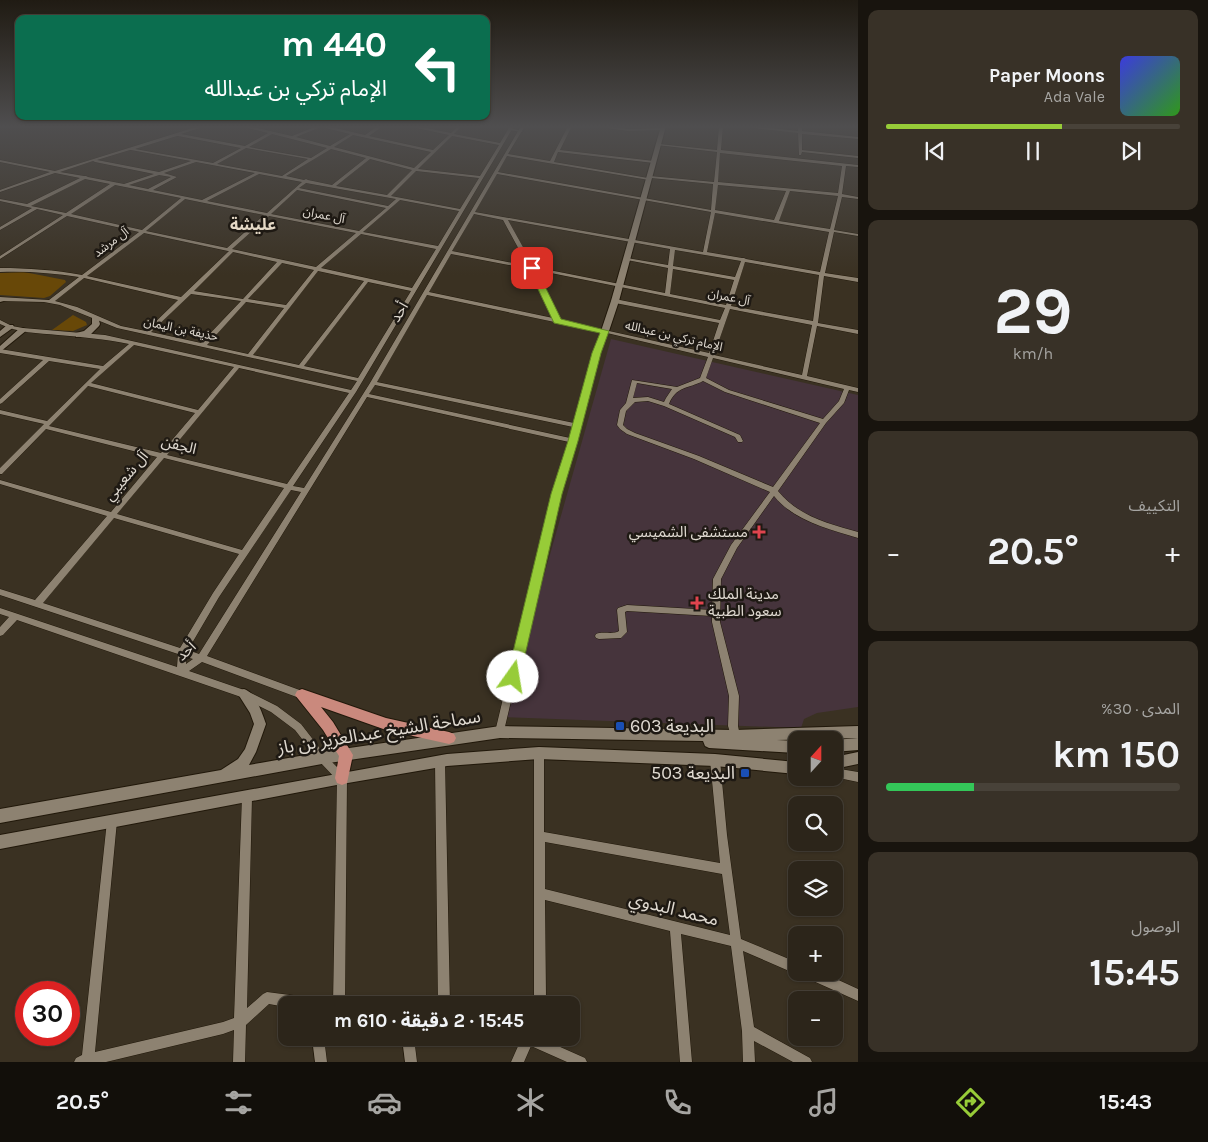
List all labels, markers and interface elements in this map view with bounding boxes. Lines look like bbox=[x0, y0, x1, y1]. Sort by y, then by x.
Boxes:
text: 440 m bbox=[281, 24, 387, 65]
icon: left bbox=[405, 35, 470, 100]
text: Paper Moons bbox=[989, 65, 1105, 87]
text: الإمام تركي بن عبدالله bbox=[204, 76, 387, 102]
text: Ada Vale bbox=[1044, 87, 1105, 106]
icon: previous bbox=[921, 137, 949, 165]
icon: pause bbox=[1019, 137, 1047, 165]
icon: next bbox=[1117, 137, 1145, 165]
street label: آل عمران bbox=[302, 204, 347, 226]
district label: عليشة bbox=[230, 215, 276, 234]
street label: آل مرشد bbox=[91, 224, 132, 260]
pin bbox=[511, 247, 553, 289]
icon: arrive bbox=[518, 254, 546, 282]
text: 29 bbox=[994, 273, 1073, 349]
street label: آل عمران bbox=[707, 286, 752, 308]
street label: أحد bbox=[386, 298, 412, 325]
street label: حذيفة بن اليمان bbox=[143, 314, 219, 344]
street label: الإمام تركي بن عبدالله bbox=[623, 318, 724, 357]
text: km/h bbox=[1013, 344, 1053, 363]
street label: الجفن bbox=[160, 432, 198, 458]
street label: آل شعيبي bbox=[100, 447, 154, 506]
text: التكييف bbox=[1128, 496, 1180, 515]
place label: مستشفى الشميسي bbox=[629, 523, 748, 543]
marker: مستشفى الشميسي bbox=[752, 525, 766, 539]
text: 20.5° bbox=[987, 529, 1079, 574]
text: − bbox=[886, 536, 901, 569]
text: + bbox=[1165, 536, 1180, 569]
place label: مدينة الملك سعود الطبية bbox=[708, 585, 782, 620]
marker: مدينة الملك سعود الطبية bbox=[690, 596, 704, 610]
street label: أحد bbox=[172, 637, 200, 665]
position arrow bbox=[486, 650, 538, 702]
text: المدى · 30% bbox=[1101, 699, 1180, 718]
street label: سماحة الشيخ عبدالعزيز بن باز bbox=[275, 705, 483, 761]
place label: البديعة 603 bbox=[630, 715, 714, 737]
marker: البديعة 603 bbox=[614, 720, 626, 732]
north arrow bbox=[788, 731, 842, 786]
map controls bbox=[788, 731, 843, 1046]
text: 150 km bbox=[1052, 732, 1180, 777]
place label: البديعة 503 bbox=[651, 762, 735, 784]
marker: البديعة 503 bbox=[739, 767, 751, 779]
button: search bbox=[788, 796, 843, 851]
button: layers bbox=[788, 861, 843, 916]
street label: محمد البدوي bbox=[626, 887, 721, 933]
text: الوصول bbox=[1131, 917, 1180, 936]
button: + bbox=[788, 926, 843, 981]
text: 15:45 bbox=[1089, 950, 1180, 995]
speed limit sign: 30 bbox=[15, 981, 80, 1046]
button: − bbox=[788, 991, 843, 1046]
text: 15:45 · 2 دقيقة · 610 m bbox=[334, 1010, 524, 1032]
icon: filters bbox=[221, 1085, 256, 1120]
icon: car bbox=[367, 1085, 402, 1120]
icon: climate bbox=[513, 1085, 548, 1120]
icon: phone bbox=[660, 1085, 695, 1120]
icon: music bbox=[806, 1085, 841, 1120]
icon: directions bbox=[953, 1085, 988, 1120]
text: 20.5° bbox=[56, 1089, 109, 1115]
text: 15:43 bbox=[1099, 1089, 1152, 1115]

